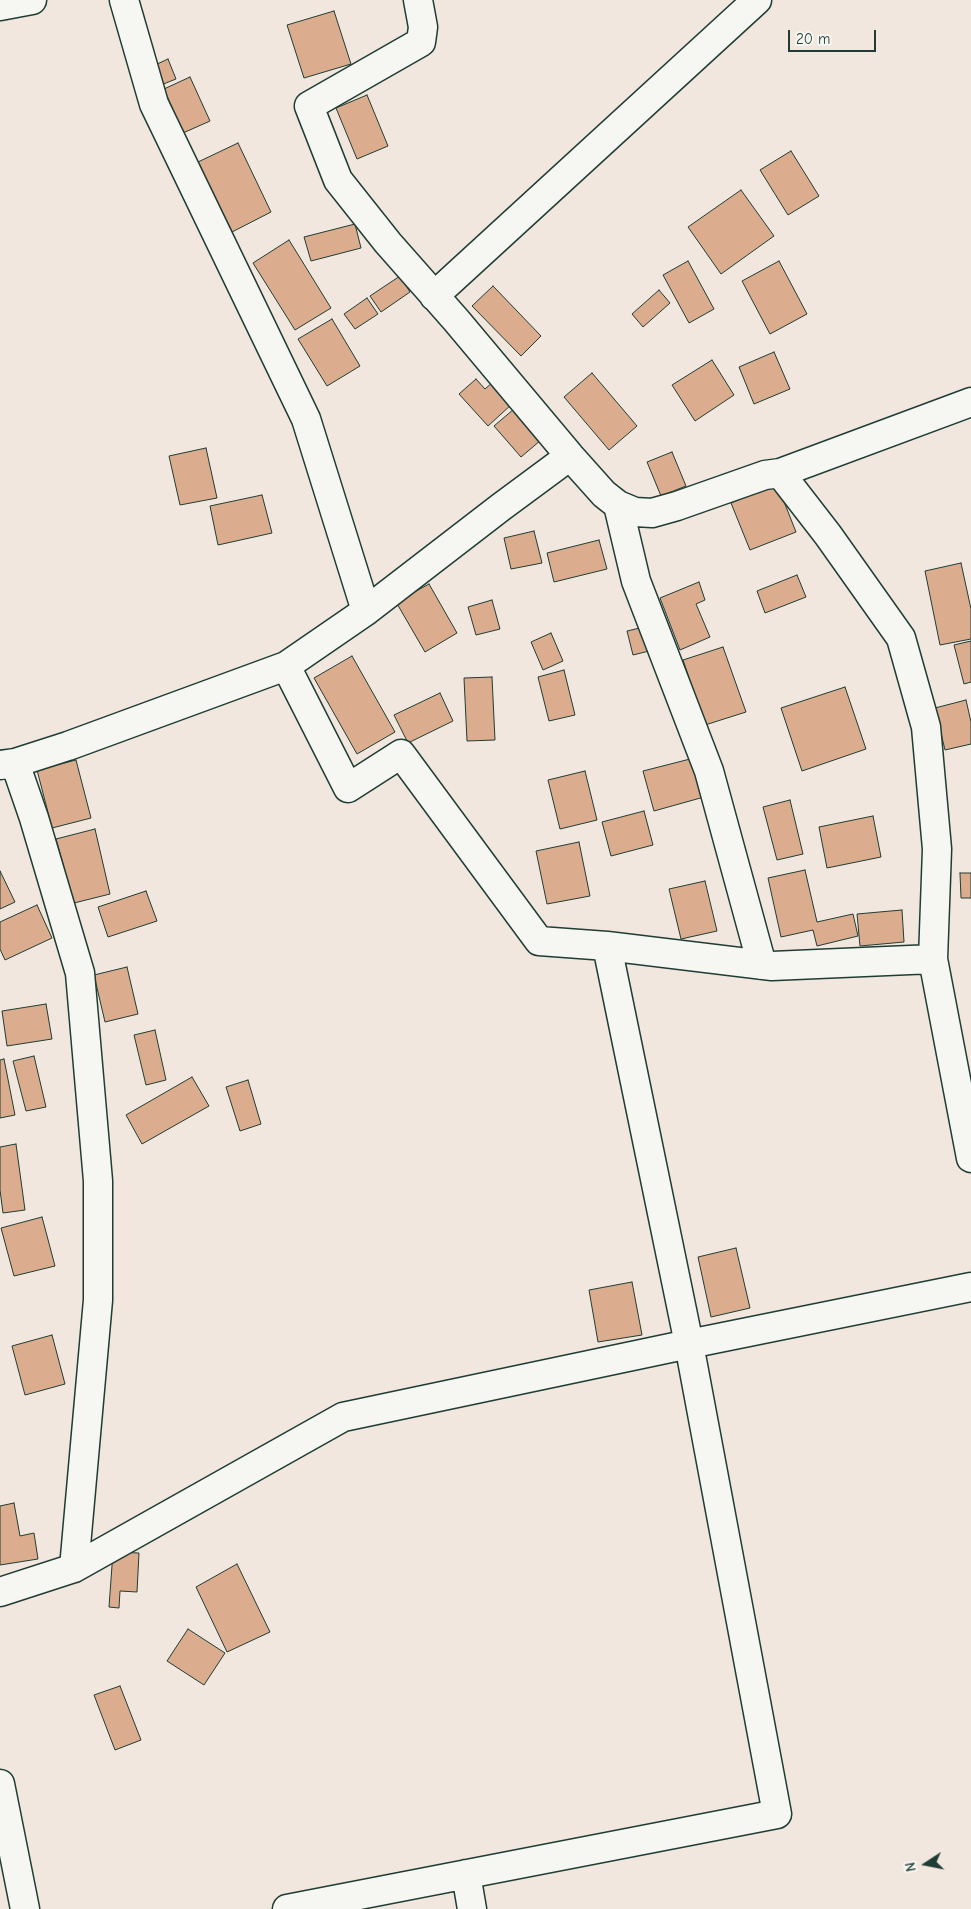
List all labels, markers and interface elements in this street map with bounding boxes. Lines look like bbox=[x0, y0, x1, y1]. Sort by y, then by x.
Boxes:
scale bar bbox=[791, 20, 878, 52]
text: 20 m bbox=[796, 30, 830, 48]
north arrow bbox=[901, 1839, 951, 1889]
text: N bbox=[902, 1861, 920, 1873]

